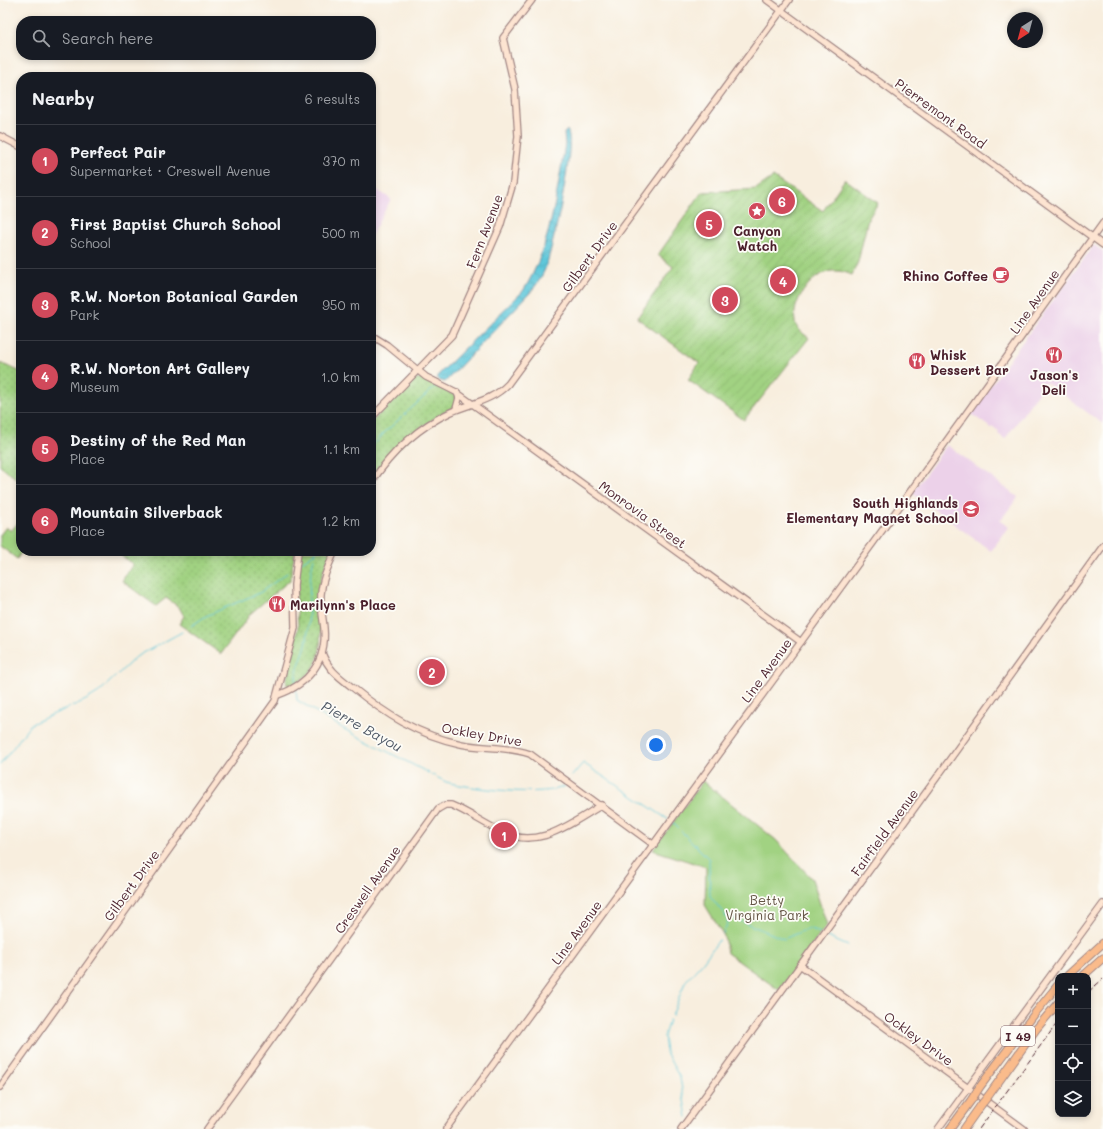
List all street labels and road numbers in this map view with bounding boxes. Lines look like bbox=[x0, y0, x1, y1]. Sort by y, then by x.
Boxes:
street label: Pierremont Road bbox=[892, 74, 990, 152]
street label: Fern Avenue bbox=[462, 191, 506, 271]
street label: Gilbert Drive bbox=[557, 217, 621, 295]
street label: Line Avenue bbox=[1005, 265, 1063, 337]
street label: Monrovia Street bbox=[596, 477, 690, 552]
street label: Line Avenue bbox=[737, 635, 795, 705]
street label: Ockley Drive bbox=[440, 719, 524, 749]
street label: Fairfield Avenue bbox=[847, 785, 921, 879]
street label: Creswell Avenue bbox=[330, 842, 404, 936]
street label: Gilbert Drive bbox=[99, 846, 163, 924]
street label: Line Avenue bbox=[547, 897, 605, 967]
street label: Ockley Drive bbox=[881, 1007, 957, 1069]
road number: I 49 bbox=[1001, 1026, 1035, 1046]

